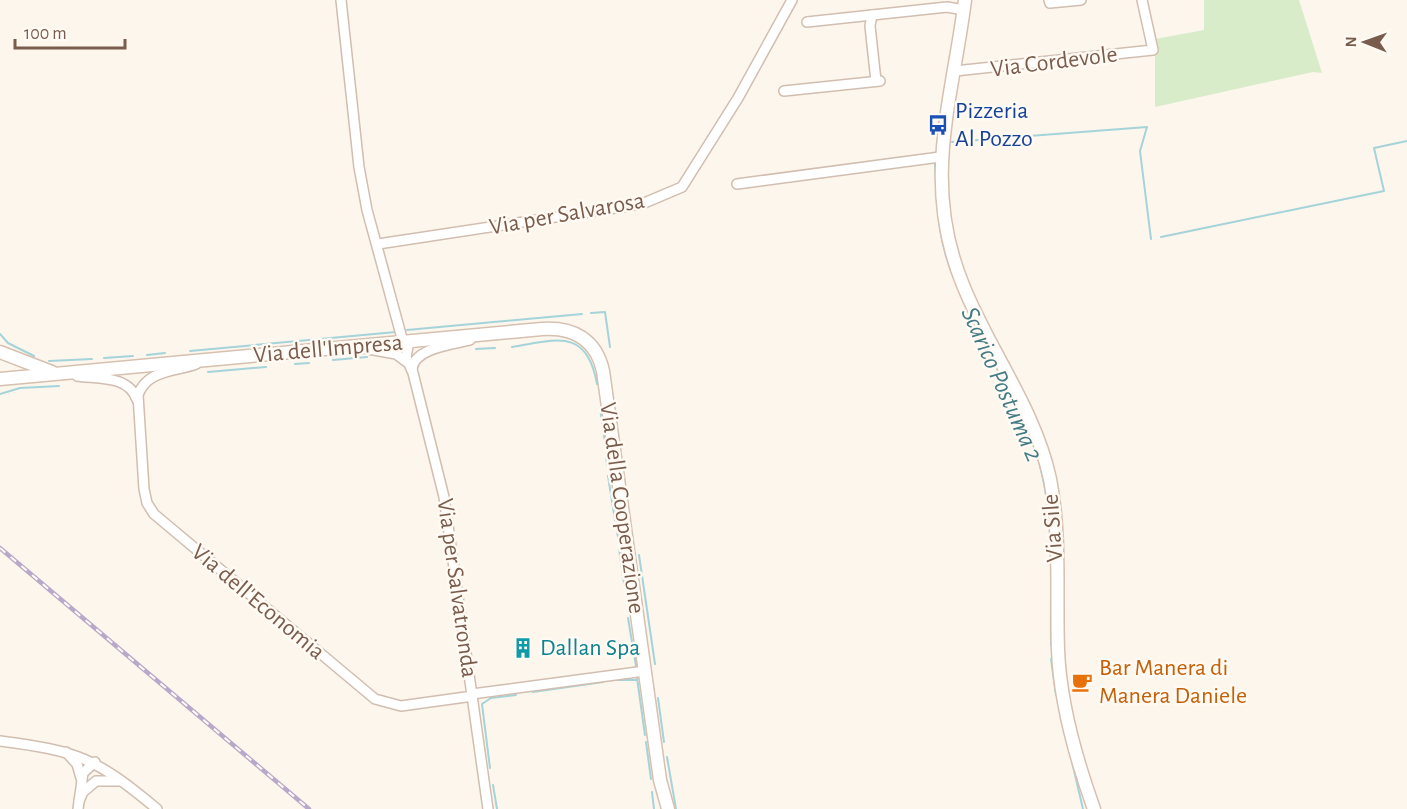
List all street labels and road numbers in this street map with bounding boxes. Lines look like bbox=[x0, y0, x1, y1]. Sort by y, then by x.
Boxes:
street label: Via Cordevole bbox=[989, 42, 1119, 82]
street label: Via per Salvarosa bbox=[487, 189, 647, 239]
street label: Via dell'Impresa bbox=[252, 331, 404, 367]
street label: Via della Cooperazione bbox=[595, 401, 649, 615]
street label: Via Sile bbox=[1039, 493, 1067, 563]
street label: Via per Salvatronda bbox=[433, 497, 481, 679]
street label: Via dell'Economia bbox=[187, 540, 329, 664]

